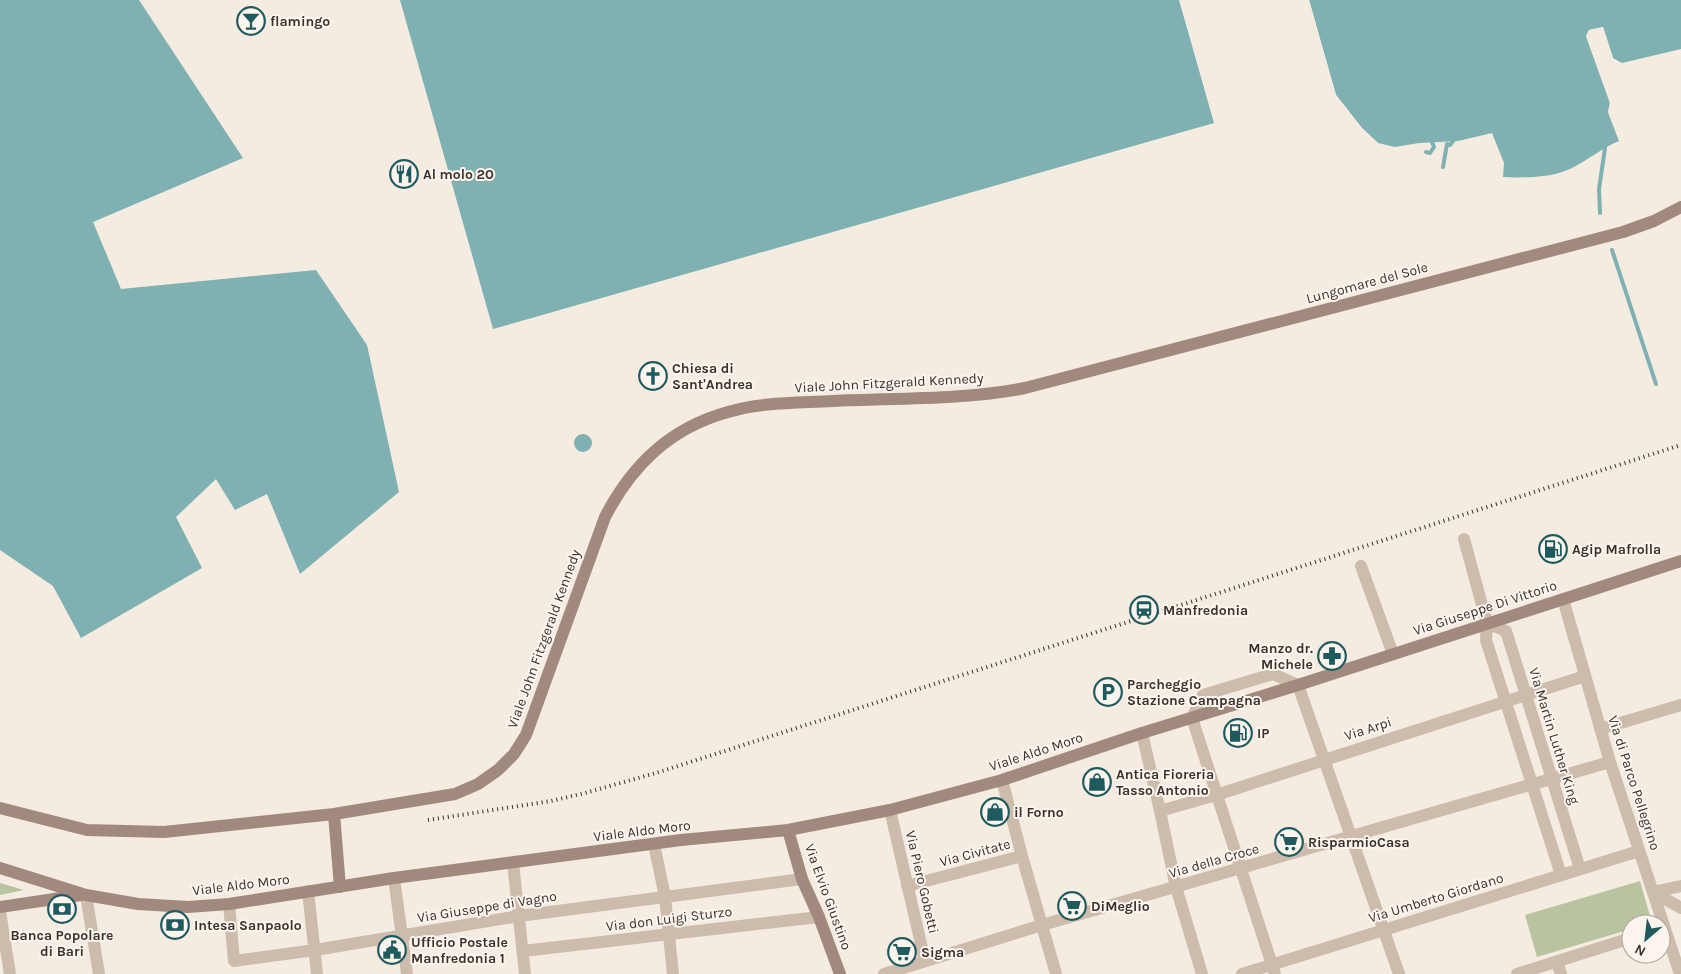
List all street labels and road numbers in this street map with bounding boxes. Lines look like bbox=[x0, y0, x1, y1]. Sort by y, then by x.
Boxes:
street label: Lungomare del Sole bbox=[1304, 259, 1430, 307]
street label: Viale John Fitzgerald Kennedy bbox=[794, 370, 984, 396]
street label: Viale John Fitzgerald Kennedy bbox=[504, 547, 584, 731]
street label: Via Giuseppe Di Vittorio bbox=[1411, 577, 1559, 639]
street label: Via Martin Luther King bbox=[1525, 665, 1583, 807]
street label: Via Arpi bbox=[1342, 713, 1394, 745]
street label: Via di Parco Pellegrino bbox=[1604, 713, 1664, 853]
street label: Viale Aldo Moro bbox=[987, 729, 1085, 775]
street label: Viale Aldo Moro bbox=[592, 817, 692, 845]
street label: Via Piero Gobetti bbox=[902, 829, 942, 935]
street label: Via Civitate bbox=[938, 835, 1012, 871]
street label: Via della Croce bbox=[1167, 840, 1261, 882]
street label: Via Elvio Giustino bbox=[801, 842, 855, 952]
street label: Via Umberto Giordano bbox=[1367, 869, 1505, 927]
street label: Viale Aldo Moro bbox=[191, 871, 291, 899]
street label: Via Giuseppe di Vagno bbox=[416, 888, 558, 926]
street label: Via don Luigi Sturzo bbox=[605, 903, 733, 935]

